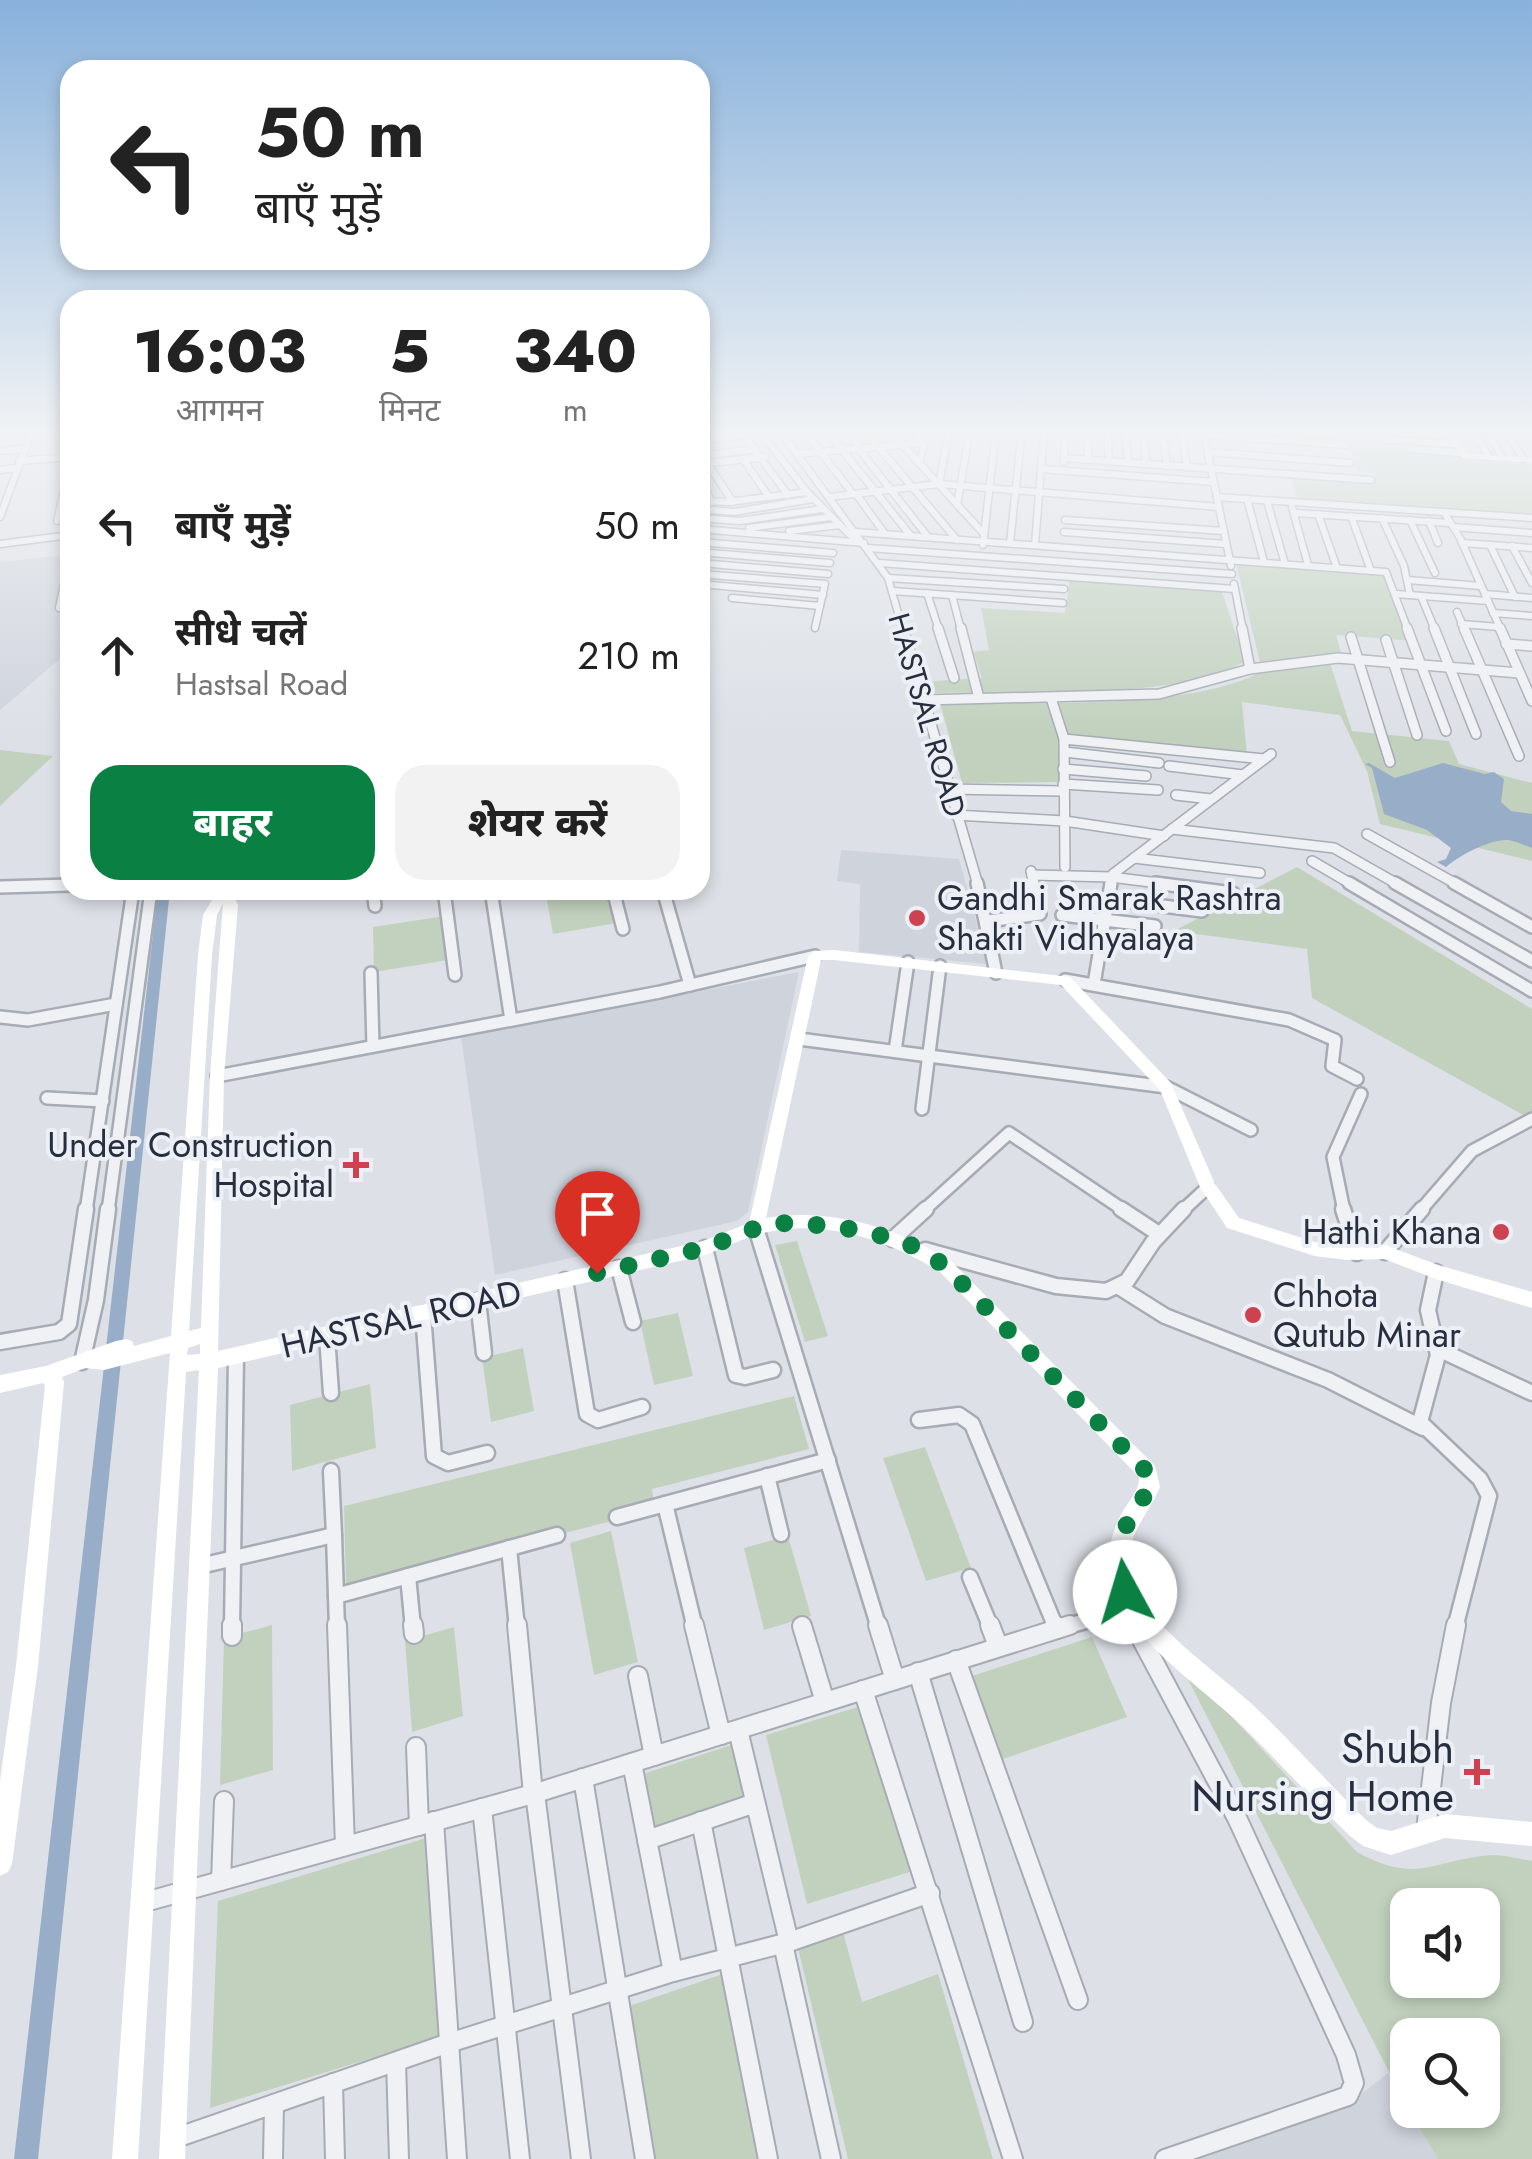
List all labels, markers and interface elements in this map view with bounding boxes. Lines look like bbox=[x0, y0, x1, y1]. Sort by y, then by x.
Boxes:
text: 50 m bbox=[255, 82, 425, 183]
icon: left bbox=[90, 100, 220, 230]
text: बाएँ मुड़ें bbox=[255, 175, 382, 240]
text: 16:03 bbox=[133, 308, 306, 395]
text: 5 bbox=[390, 308, 430, 395]
text: 340 bbox=[513, 308, 637, 395]
text: आगमन bbox=[176, 387, 263, 433]
text: मिनट bbox=[379, 387, 440, 433]
text: m bbox=[563, 387, 588, 433]
text: बाएँ मुड़ें bbox=[175, 497, 291, 552]
icon: left bbox=[90, 498, 145, 553]
text: 50 m bbox=[595, 498, 680, 553]
text: सीधे चलें bbox=[175, 604, 306, 659]
street label: HASTSAL ROAD bbox=[877, 608, 977, 822]
icon: ahead bbox=[90, 628, 145, 683]
text: 210 m bbox=[577, 628, 680, 683]
text: Hastsal Road bbox=[175, 661, 348, 707]
button: बाहर bbox=[90, 765, 375, 880]
button: शेयर करें bbox=[395, 765, 680, 880]
place label: Gandhi Smarak Rashtra Shakti Vidhyalaya bbox=[937, 873, 1281, 963]
marker: Gandhi Smarak Rashtra Shakti Vidhyalaya bbox=[906, 907, 928, 929]
place label: Under Construction Hospital bbox=[47, 1120, 334, 1210]
marker: Under Construction Hospital bbox=[343, 1152, 369, 1178]
pin bbox=[555, 1171, 640, 1274]
icon: arrive bbox=[570, 1186, 625, 1241]
place label: Hathi Khana bbox=[1303, 1207, 1481, 1257]
marker: Hathi Khana bbox=[1490, 1221, 1512, 1243]
street label: HASTSAL ROAD bbox=[276, 1267, 526, 1371]
place label: Chhota Qutub Minar bbox=[1273, 1270, 1461, 1360]
marker: Chhota Qutub Minar bbox=[1242, 1304, 1264, 1326]
position arrow bbox=[1073, 1540, 1177, 1644]
place label: Shubh Nursing Home bbox=[1191, 1718, 1454, 1827]
marker: Shubh Nursing Home bbox=[1464, 1759, 1490, 1785]
map controls bbox=[1390, 1888, 1500, 2128]
button: sound bbox=[1390, 1888, 1500, 1998]
button: search bbox=[1390, 2018, 1500, 2128]

